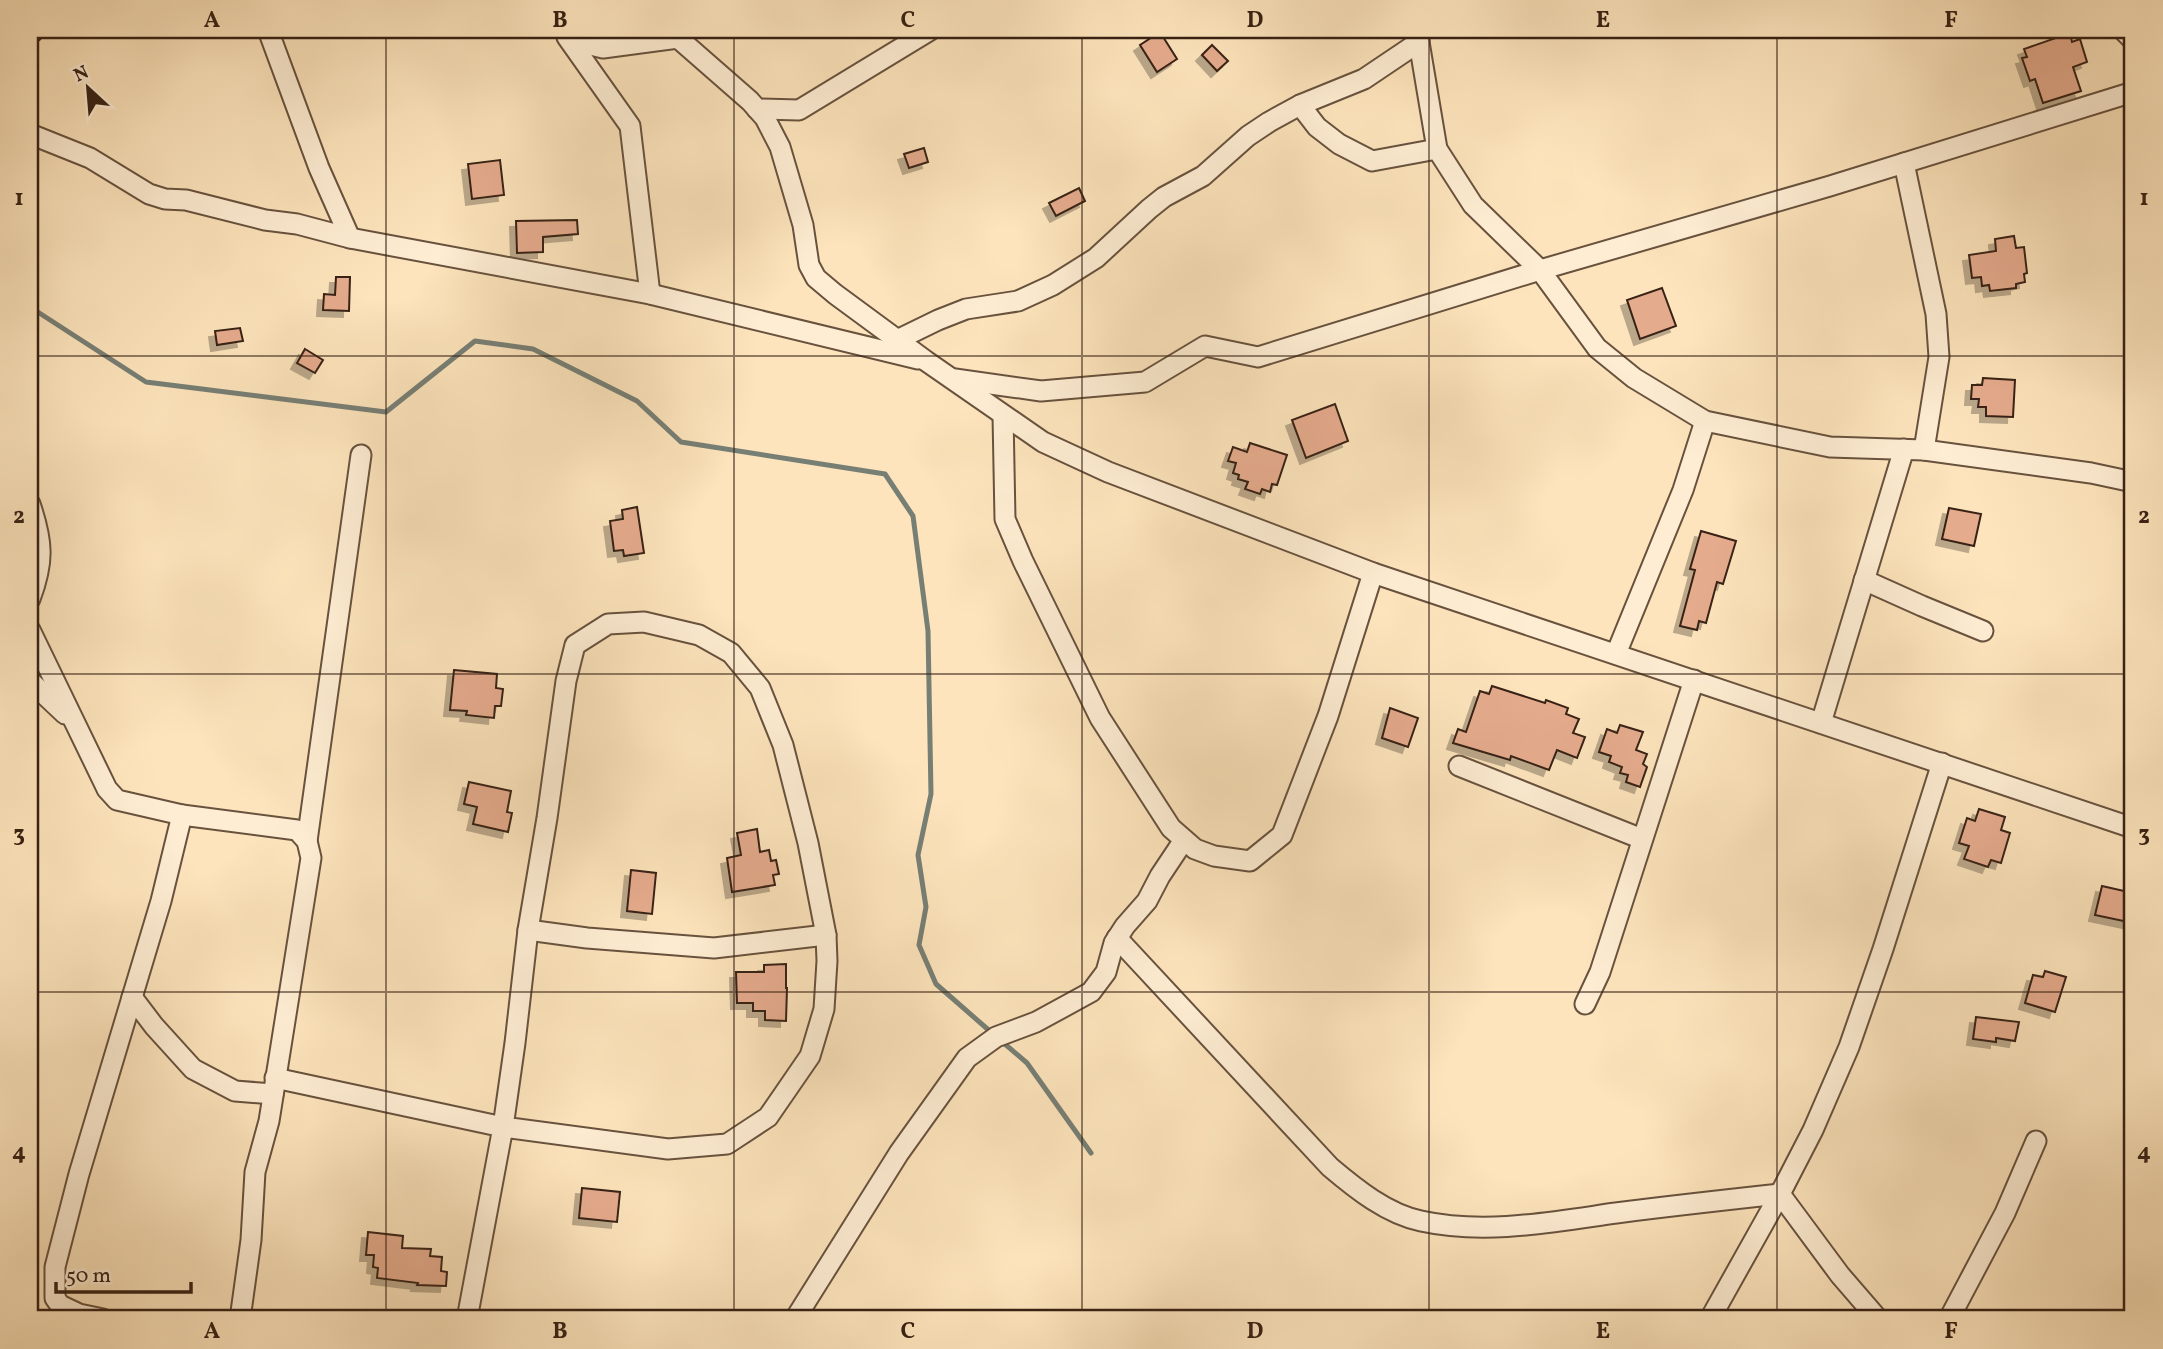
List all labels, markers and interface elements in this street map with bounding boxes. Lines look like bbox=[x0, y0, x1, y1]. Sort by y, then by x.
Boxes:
text: A bbox=[204, 5, 220, 37]
text: B bbox=[552, 5, 568, 37]
text: C bbox=[901, 5, 915, 37]
text: D bbox=[1247, 5, 1264, 37]
text: E bbox=[1596, 5, 1610, 37]
text: F bbox=[1944, 5, 1958, 37]
north arrow bbox=[52, 52, 122, 122]
text: N bbox=[70, 60, 94, 89]
text: 1 bbox=[14, 183, 24, 215]
text: 1 bbox=[2139, 183, 2149, 215]
text: 2 bbox=[13, 501, 25, 533]
text: 2 bbox=[2138, 501, 2150, 533]
text: 3 bbox=[13, 819, 25, 851]
text: 3 bbox=[2138, 819, 2150, 851]
text: 4 bbox=[12, 1137, 26, 1169]
text: 4 bbox=[2137, 1137, 2151, 1169]
scale bar bbox=[56, 1251, 191, 1295]
text: 50 m bbox=[66, 1262, 111, 1291]
text: A bbox=[204, 1316, 220, 1348]
text: B bbox=[552, 1316, 568, 1348]
text: C bbox=[901, 1316, 915, 1348]
text: D bbox=[1247, 1316, 1264, 1348]
text: E bbox=[1596, 1316, 1610, 1348]
text: F bbox=[1944, 1316, 1958, 1348]

